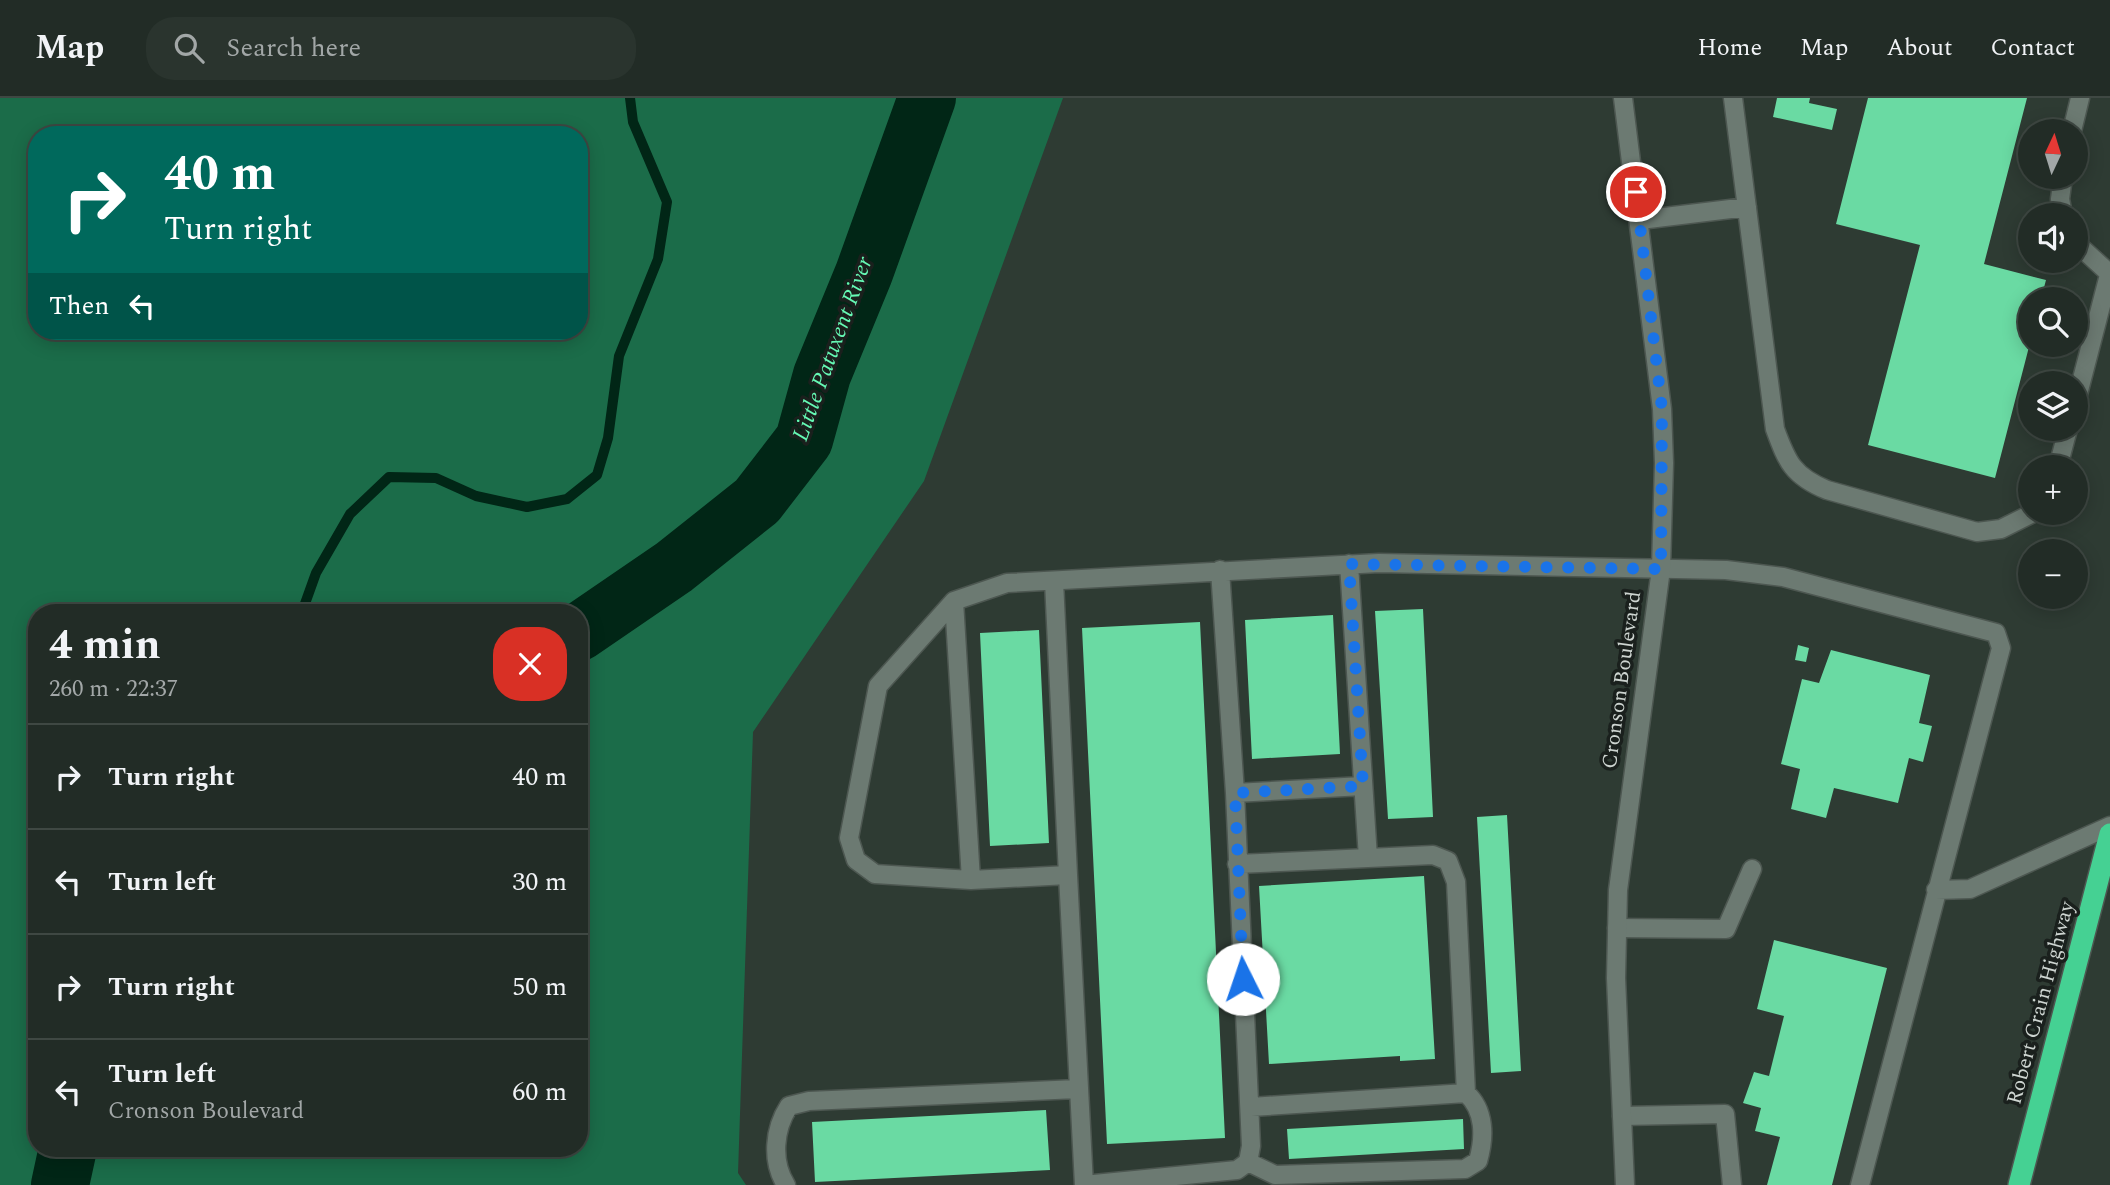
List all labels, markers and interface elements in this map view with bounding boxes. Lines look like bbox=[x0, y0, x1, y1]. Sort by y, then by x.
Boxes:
search box bbox=[146, 17, 636, 80]
text: Map bbox=[35, 23, 104, 73]
text: Search here bbox=[226, 28, 361, 68]
icon: search bbox=[170, 29, 208, 67]
text: Home bbox=[1697, 30, 1762, 66]
text: Map bbox=[1800, 30, 1848, 66]
text: About bbox=[1886, 30, 1952, 66]
text: Contact bbox=[1990, 30, 2075, 66]
north arrow bbox=[2018, 119, 2088, 189]
map controls bbox=[2018, 119, 2088, 609]
text: 40 m bbox=[164, 137, 275, 212]
icon: right bbox=[49, 154, 140, 245]
pin bbox=[1606, 162, 1666, 222]
icon: arrive bbox=[1617, 173, 1655, 211]
button: sound bbox=[2018, 203, 2088, 273]
text: Turn right bbox=[164, 205, 312, 254]
water label: Little Patuxent River bbox=[783, 251, 883, 446]
text: Then bbox=[49, 286, 109, 326]
icon: left bbox=[123, 287, 161, 325]
button: search bbox=[2018, 287, 2088, 357]
button: layers bbox=[2018, 371, 2088, 441]
button: + bbox=[2018, 455, 2088, 525]
button: − bbox=[2018, 539, 2088, 609]
street label: Cronson Boulevard bbox=[1594, 589, 1650, 771]
text: 4 min bbox=[49, 614, 161, 677]
button: close bbox=[493, 627, 567, 701]
text: 260 m · 22:37 bbox=[49, 672, 178, 707]
text: Turn right bbox=[108, 757, 235, 797]
text: 40 m bbox=[512, 757, 567, 797]
icon: right bbox=[49, 758, 87, 796]
text: Turn left bbox=[108, 862, 216, 902]
text: 30 m bbox=[512, 862, 567, 902]
icon: left bbox=[49, 863, 87, 901]
street label: Robert Crain Highway bbox=[1998, 897, 2084, 1108]
position arrow bbox=[1206, 942, 1280, 1016]
text: Turn right bbox=[108, 967, 235, 1007]
text: 50 m bbox=[512, 967, 567, 1007]
icon: right bbox=[49, 968, 87, 1006]
text: Turn left bbox=[108, 1054, 216, 1094]
text: 60 m bbox=[512, 1072, 567, 1112]
icon: left bbox=[49, 1073, 87, 1111]
text: Cronson Boulevard bbox=[108, 1094, 304, 1129]

